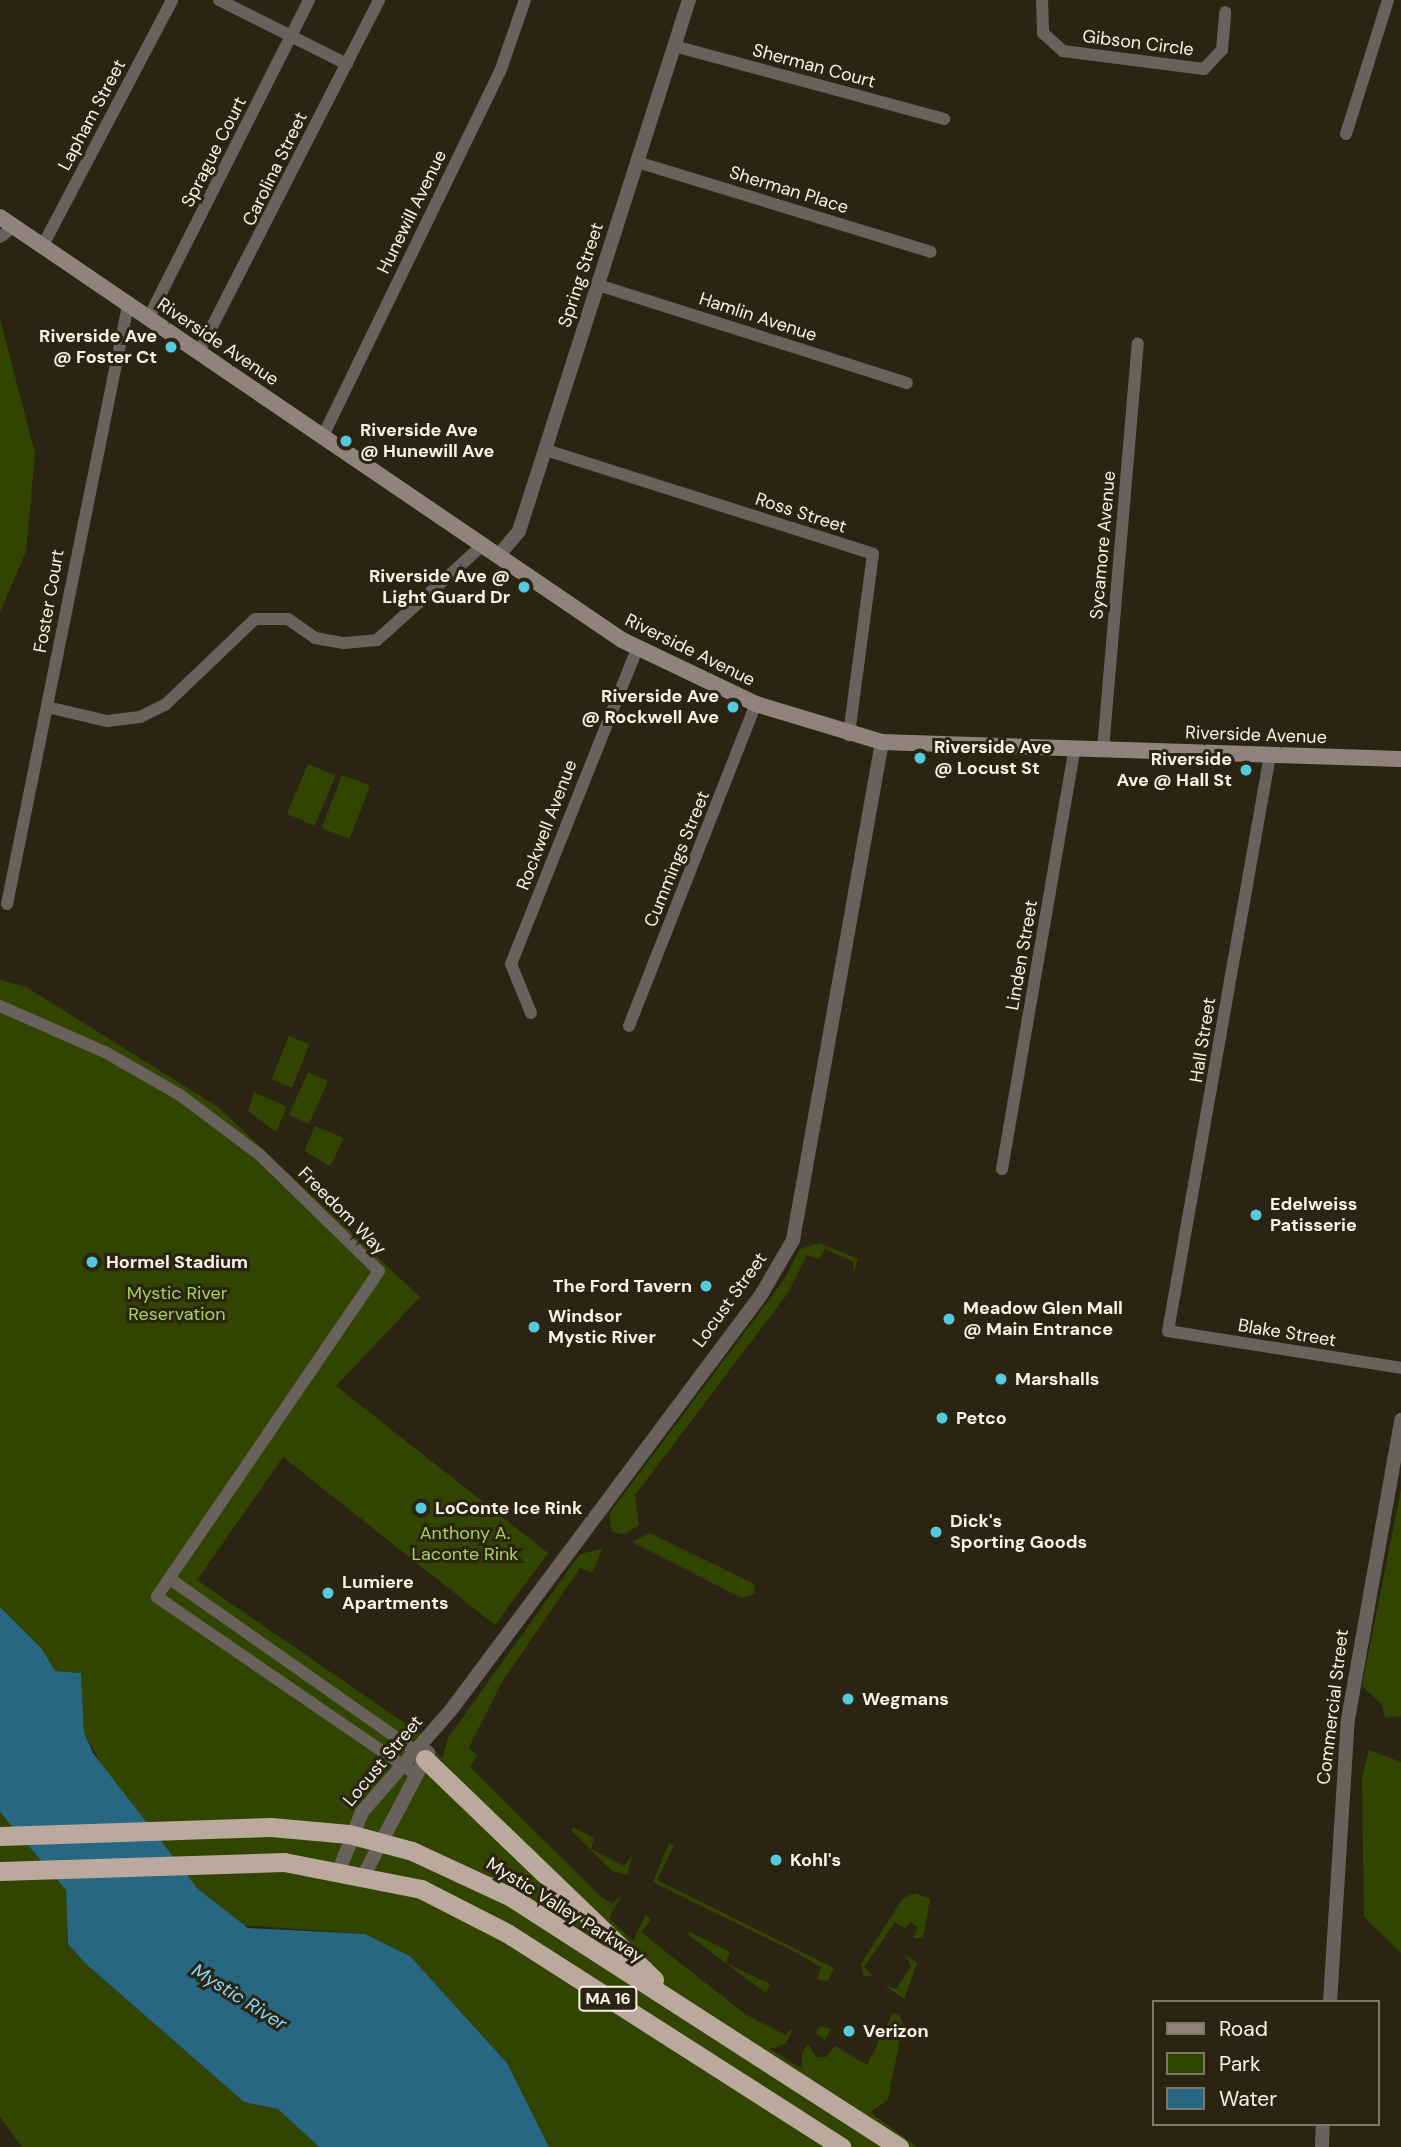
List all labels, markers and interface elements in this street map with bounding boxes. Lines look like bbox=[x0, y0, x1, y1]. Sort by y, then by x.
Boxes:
street label: Gibson Circle bbox=[1081, 25, 1195, 61]
street label: Sherman Court bbox=[750, 39, 878, 93]
street label: Lapham Street bbox=[54, 56, 130, 174]
street label: Sprague Court bbox=[177, 93, 251, 211]
street label: Carolina Street bbox=[238, 109, 312, 229]
street label: Hunewill Avenue bbox=[373, 147, 451, 277]
street label: Sherman Place bbox=[727, 162, 851, 218]
street label: Spring Street bbox=[554, 220, 608, 330]
street label: Hamlin Avenue bbox=[696, 288, 820, 346]
street label: Riverside Avenue bbox=[153, 293, 283, 391]
place label: Riverside Ave @ Foster Ct bbox=[39, 326, 157, 368]
marker: Riverside Ave @ Foster Ct bbox=[163, 339, 179, 355]
place label: Riverside Ave @ Hunewill Ave bbox=[360, 420, 494, 462]
marker: Riverside Ave @ Hunewill Ave bbox=[338, 433, 354, 449]
street label: Sycamore Avenue bbox=[1086, 470, 1120, 620]
street label: Ross Street bbox=[753, 488, 849, 538]
street label: Foster Court bbox=[29, 548, 69, 654]
place label: Riverside Ave @ Light Guard Dr bbox=[369, 566, 510, 608]
marker: Riverside Ave @ Light Guard Dr bbox=[516, 579, 532, 595]
street label: Riverside Avenue bbox=[622, 609, 758, 691]
place label: Riverside Ave @ Rockwell Ave bbox=[581, 686, 719, 728]
marker: Riverside Ave @ Rockwell Ave bbox=[725, 699, 741, 715]
street label: Riverside Avenue bbox=[1185, 722, 1327, 748]
place label: Riverside Ave @ Locust St bbox=[934, 737, 1052, 780]
place label: Riverside Ave @ Hall St bbox=[1116, 749, 1232, 792]
marker: Riverside Ave @ Locust St bbox=[912, 750, 928, 766]
street label: Rockwell Avenue bbox=[512, 757, 582, 893]
marker: Riverside Ave @ Hall St bbox=[1238, 762, 1254, 778]
street label: Cummings Street bbox=[640, 788, 714, 930]
street label: Linden Street bbox=[1002, 898, 1042, 1012]
street label: Hall Street bbox=[1186, 996, 1220, 1084]
street label: Freedom Way bbox=[294, 1163, 390, 1259]
place label: Edelweiss Patisserie bbox=[1270, 1194, 1357, 1236]
marker: Edelweiss Patisserie bbox=[1248, 1207, 1264, 1223]
street label: Locust Street bbox=[688, 1248, 772, 1352]
place label: Hormel Stadium bbox=[106, 1251, 248, 1273]
marker: Hormel Stadium bbox=[84, 1254, 100, 1270]
place label: The Ford Tavern bbox=[553, 1275, 692, 1297]
marker: The Ford Tavern bbox=[698, 1278, 714, 1294]
park label: Mystic River Reservation bbox=[127, 1283, 227, 1326]
place label: Meadow Glen Mall @ Main Entrance bbox=[963, 1298, 1123, 1340]
place label: Windsor Mystic River bbox=[548, 1306, 656, 1348]
marker: Meadow Glen Mall @ Main Entrance bbox=[941, 1311, 957, 1327]
street label: Blake Street bbox=[1236, 1315, 1338, 1351]
marker: Windsor Mystic River bbox=[526, 1319, 542, 1335]
place label: Marshalls bbox=[1015, 1368, 1099, 1390]
marker: Marshalls bbox=[993, 1371, 1009, 1387]
place label: Petco bbox=[956, 1407, 1007, 1429]
marker: Petco bbox=[934, 1410, 950, 1426]
place label: LoConte Ice Rink bbox=[435, 1497, 582, 1519]
marker: LoConte Ice Rink bbox=[413, 1500, 429, 1516]
place label: Dick's Sporting Goods bbox=[950, 1511, 1087, 1554]
park label: Anthony A. Laconte Rink bbox=[412, 1523, 518, 1566]
marker: Dick's Sporting Goods bbox=[928, 1524, 944, 1540]
place label: Lumiere Apartments bbox=[342, 1572, 449, 1614]
marker: Lumiere Apartments bbox=[320, 1585, 336, 1601]
street label: Commercial Street bbox=[1313, 1628, 1353, 1786]
place label: Wegmans bbox=[862, 1688, 949, 1710]
marker: Wegmans bbox=[840, 1691, 856, 1707]
street label: Locust Street bbox=[339, 1711, 427, 1811]
place label: Kohl's bbox=[790, 1849, 841, 1871]
marker: Kohl's bbox=[768, 1852, 784, 1868]
street label: Mystic Valley Parkway bbox=[482, 1853, 648, 1967]
water label: Mystic River bbox=[187, 1959, 291, 2035]
road number: MA 16 bbox=[578, 1986, 638, 2011]
legend bbox=[1152, 2000, 1380, 2126]
text: Road bbox=[1219, 2015, 1268, 2043]
place label: Verizon bbox=[863, 2020, 929, 2042]
marker: Verizon bbox=[841, 2023, 857, 2039]
text: Park bbox=[1219, 2050, 1260, 2078]
text: Water bbox=[1219, 2085, 1277, 2113]

